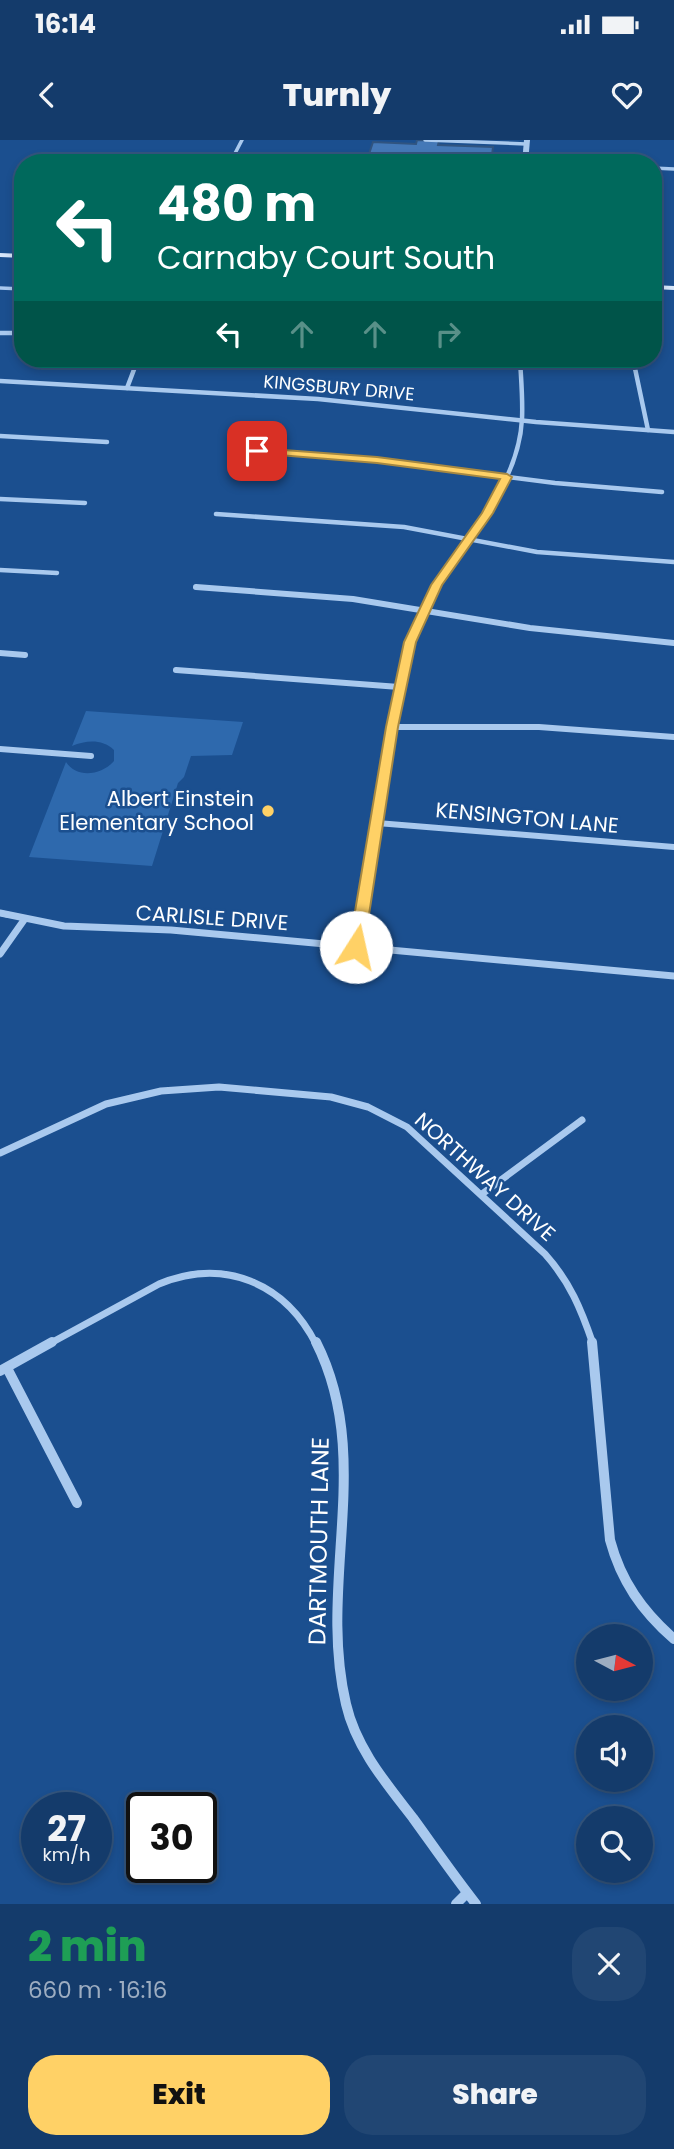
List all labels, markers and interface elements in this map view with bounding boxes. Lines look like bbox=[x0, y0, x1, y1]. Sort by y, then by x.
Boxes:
text: 16:14 bbox=[35, 6, 96, 42]
text: Turnly bbox=[283, 72, 391, 117]
icon: back bbox=[28, 76, 66, 114]
icon: heart bbox=[608, 76, 646, 114]
text: 480 m bbox=[157, 170, 316, 238]
icon: left bbox=[42, 182, 133, 273]
text: Carnaby Court South bbox=[157, 235, 495, 280]
icon: left bbox=[210, 315, 248, 353]
icon: ahead bbox=[283, 315, 321, 353]
icon: ahead bbox=[356, 315, 394, 353]
icon: right bbox=[429, 315, 467, 353]
street label: KINGSBURY DRIVE bbox=[263, 368, 416, 407]
pin bbox=[227, 421, 287, 481]
icon: arrive bbox=[238, 432, 276, 470]
place label: Albert Einstein Elementary School bbox=[59, 784, 254, 837]
street label: KENSINGTON LANE bbox=[434, 795, 620, 840]
marker: Albert Einstein Elementary School bbox=[260, 803, 276, 819]
street label: CARLISLE DRIVE bbox=[135, 898, 289, 937]
position arrow bbox=[319, 910, 393, 984]
street label: NORTHWAY DRIVE bbox=[409, 1106, 562, 1248]
street label: DARTMOUTH LANE bbox=[300, 1437, 337, 1645]
north arrow bbox=[576, 1624, 653, 1701]
map controls bbox=[576, 1624, 653, 1883]
button: sound bbox=[576, 1715, 653, 1792]
speed limit sign: 30 bbox=[126, 1792, 217, 1883]
text: 27 bbox=[47, 1804, 86, 1853]
button: search bbox=[576, 1806, 653, 1883]
text: km/h bbox=[43, 1842, 90, 1867]
text: 2 min bbox=[28, 1917, 146, 1976]
button: close bbox=[572, 1927, 646, 2001]
text: 660 m · 16:16 bbox=[28, 1974, 167, 2006]
button: Exit bbox=[28, 2055, 330, 2135]
button: Share bbox=[344, 2055, 646, 2135]

